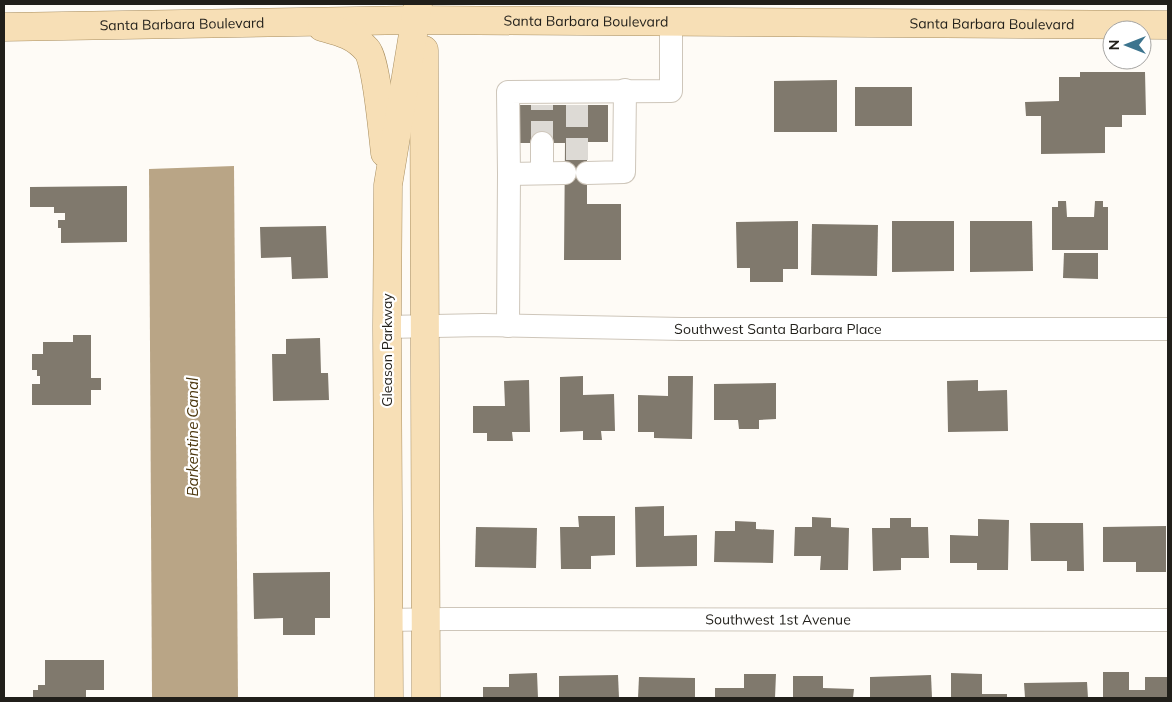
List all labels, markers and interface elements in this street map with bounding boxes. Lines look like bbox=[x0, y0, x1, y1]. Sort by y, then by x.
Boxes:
street label: Santa Barbara Boulevard bbox=[503, 12, 668, 31]
street label: Santa Barbara Boulevard bbox=[99, 14, 265, 34]
street label: Santa Barbara Boulevard bbox=[909, 14, 1074, 33]
north arrow bbox=[1102, 20, 1152, 70]
text: N bbox=[1105, 40, 1123, 50]
street label: Gleason Parkway bbox=[378, 293, 396, 407]
street label: Southwest Santa Barbara Place bbox=[674, 320, 882, 338]
water label: Barkentine Canal bbox=[183, 377, 202, 497]
street label: Southwest 1st Avenue bbox=[705, 610, 851, 629]

